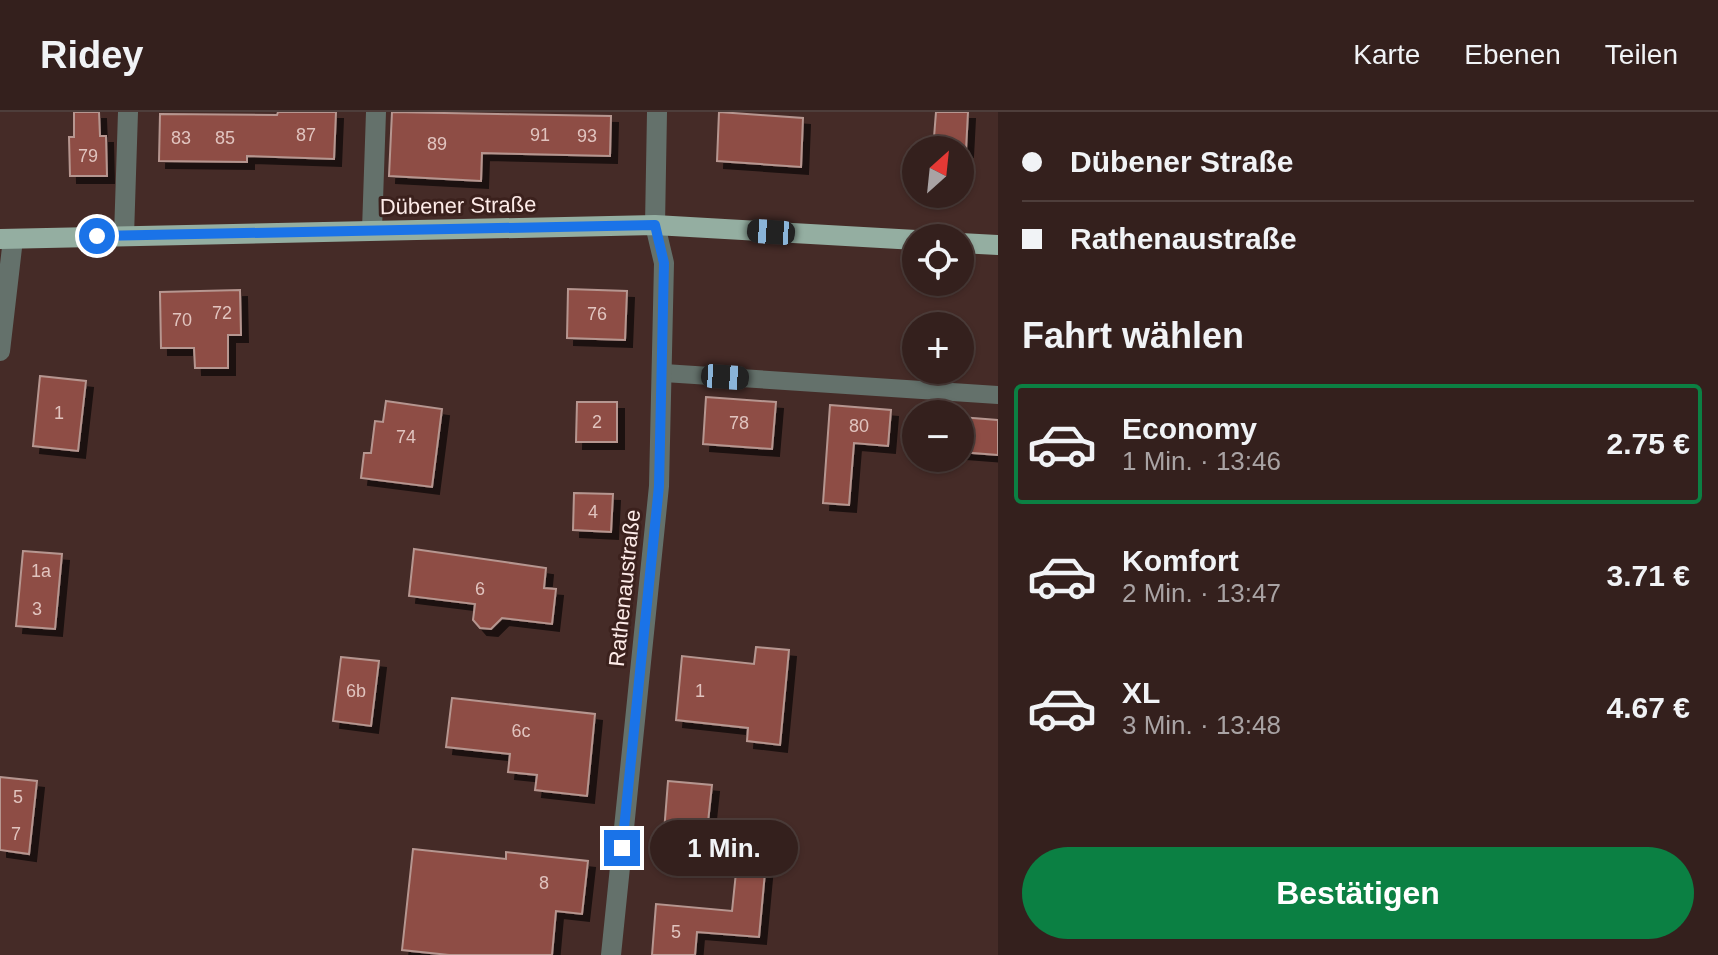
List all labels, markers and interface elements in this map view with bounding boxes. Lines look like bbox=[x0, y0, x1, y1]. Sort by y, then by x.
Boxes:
text: Ridey bbox=[40, 34, 143, 76]
text: Karte bbox=[1353, 39, 1420, 70]
text: Ebenen bbox=[1464, 39, 1561, 70]
text: Teilen bbox=[1605, 39, 1678, 70]
house number: 87 bbox=[296, 125, 316, 145]
house number: 91 bbox=[530, 125, 550, 145]
house number: 93 bbox=[577, 126, 597, 146]
house number: 83 bbox=[171, 128, 191, 148]
house number: 85 bbox=[215, 128, 235, 148]
house number: 89 bbox=[427, 134, 447, 154]
north arrow bbox=[902, 136, 974, 208]
map controls bbox=[902, 136, 974, 472]
text: Dübener Straße bbox=[1070, 145, 1293, 178]
house number: 79 bbox=[78, 146, 98, 166]
street label: Dübener Straße bbox=[380, 192, 536, 219]
route start bbox=[79, 218, 115, 254]
car bbox=[746, 218, 796, 246]
text: Rathenaustraße bbox=[1070, 222, 1297, 255]
button: locate bbox=[902, 224, 974, 296]
house number: 72 bbox=[212, 303, 232, 323]
house number: 76 bbox=[587, 304, 607, 324]
house number: 70 bbox=[172, 310, 192, 330]
button: + bbox=[902, 312, 974, 384]
text: Fahrt wählen bbox=[1022, 315, 1244, 356]
car bbox=[700, 363, 750, 391]
button: − bbox=[902, 400, 974, 472]
house number: 1 bbox=[54, 403, 64, 423]
icon: car bbox=[1026, 408, 1098, 480]
house number: 2 bbox=[592, 412, 602, 432]
text: Economy bbox=[1122, 412, 1257, 445]
house number: 78 bbox=[729, 413, 749, 433]
house number: 80 bbox=[849, 416, 869, 436]
house number: 74 bbox=[396, 427, 416, 447]
text: 2.75 € bbox=[1607, 427, 1690, 460]
text: 1 Min. · 13:46 bbox=[1122, 446, 1281, 476]
house number: 4 bbox=[588, 502, 598, 522]
street label: Rathenaustraße bbox=[604, 508, 645, 668]
icon: car bbox=[1026, 540, 1098, 612]
text: Komfort bbox=[1122, 544, 1239, 577]
text: 3.71 € bbox=[1607, 559, 1690, 592]
house number: 1a bbox=[31, 561, 52, 581]
text: 2 Min. · 13:47 bbox=[1122, 578, 1281, 608]
house number: 6 bbox=[475, 579, 485, 599]
house number: 3 bbox=[32, 599, 42, 619]
icon: car bbox=[1026, 672, 1098, 744]
text: XL bbox=[1122, 676, 1160, 709]
house number: 6b bbox=[346, 681, 366, 701]
house number: 1 bbox=[695, 681, 705, 701]
text: 4.67 € bbox=[1607, 691, 1690, 724]
text: 3 Min. · 13:48 bbox=[1122, 710, 1281, 740]
house number: 6c bbox=[511, 721, 531, 741]
house number: 5 bbox=[13, 787, 23, 807]
callout: 1 Min. bbox=[650, 820, 798, 876]
house number: 7 bbox=[11, 824, 21, 844]
route end bbox=[604, 830, 640, 866]
text: 1 Min. bbox=[687, 833, 761, 863]
button: Bestätigen bbox=[1022, 847, 1694, 939]
house number: 8 bbox=[539, 873, 549, 893]
house number: 5 bbox=[671, 922, 681, 942]

